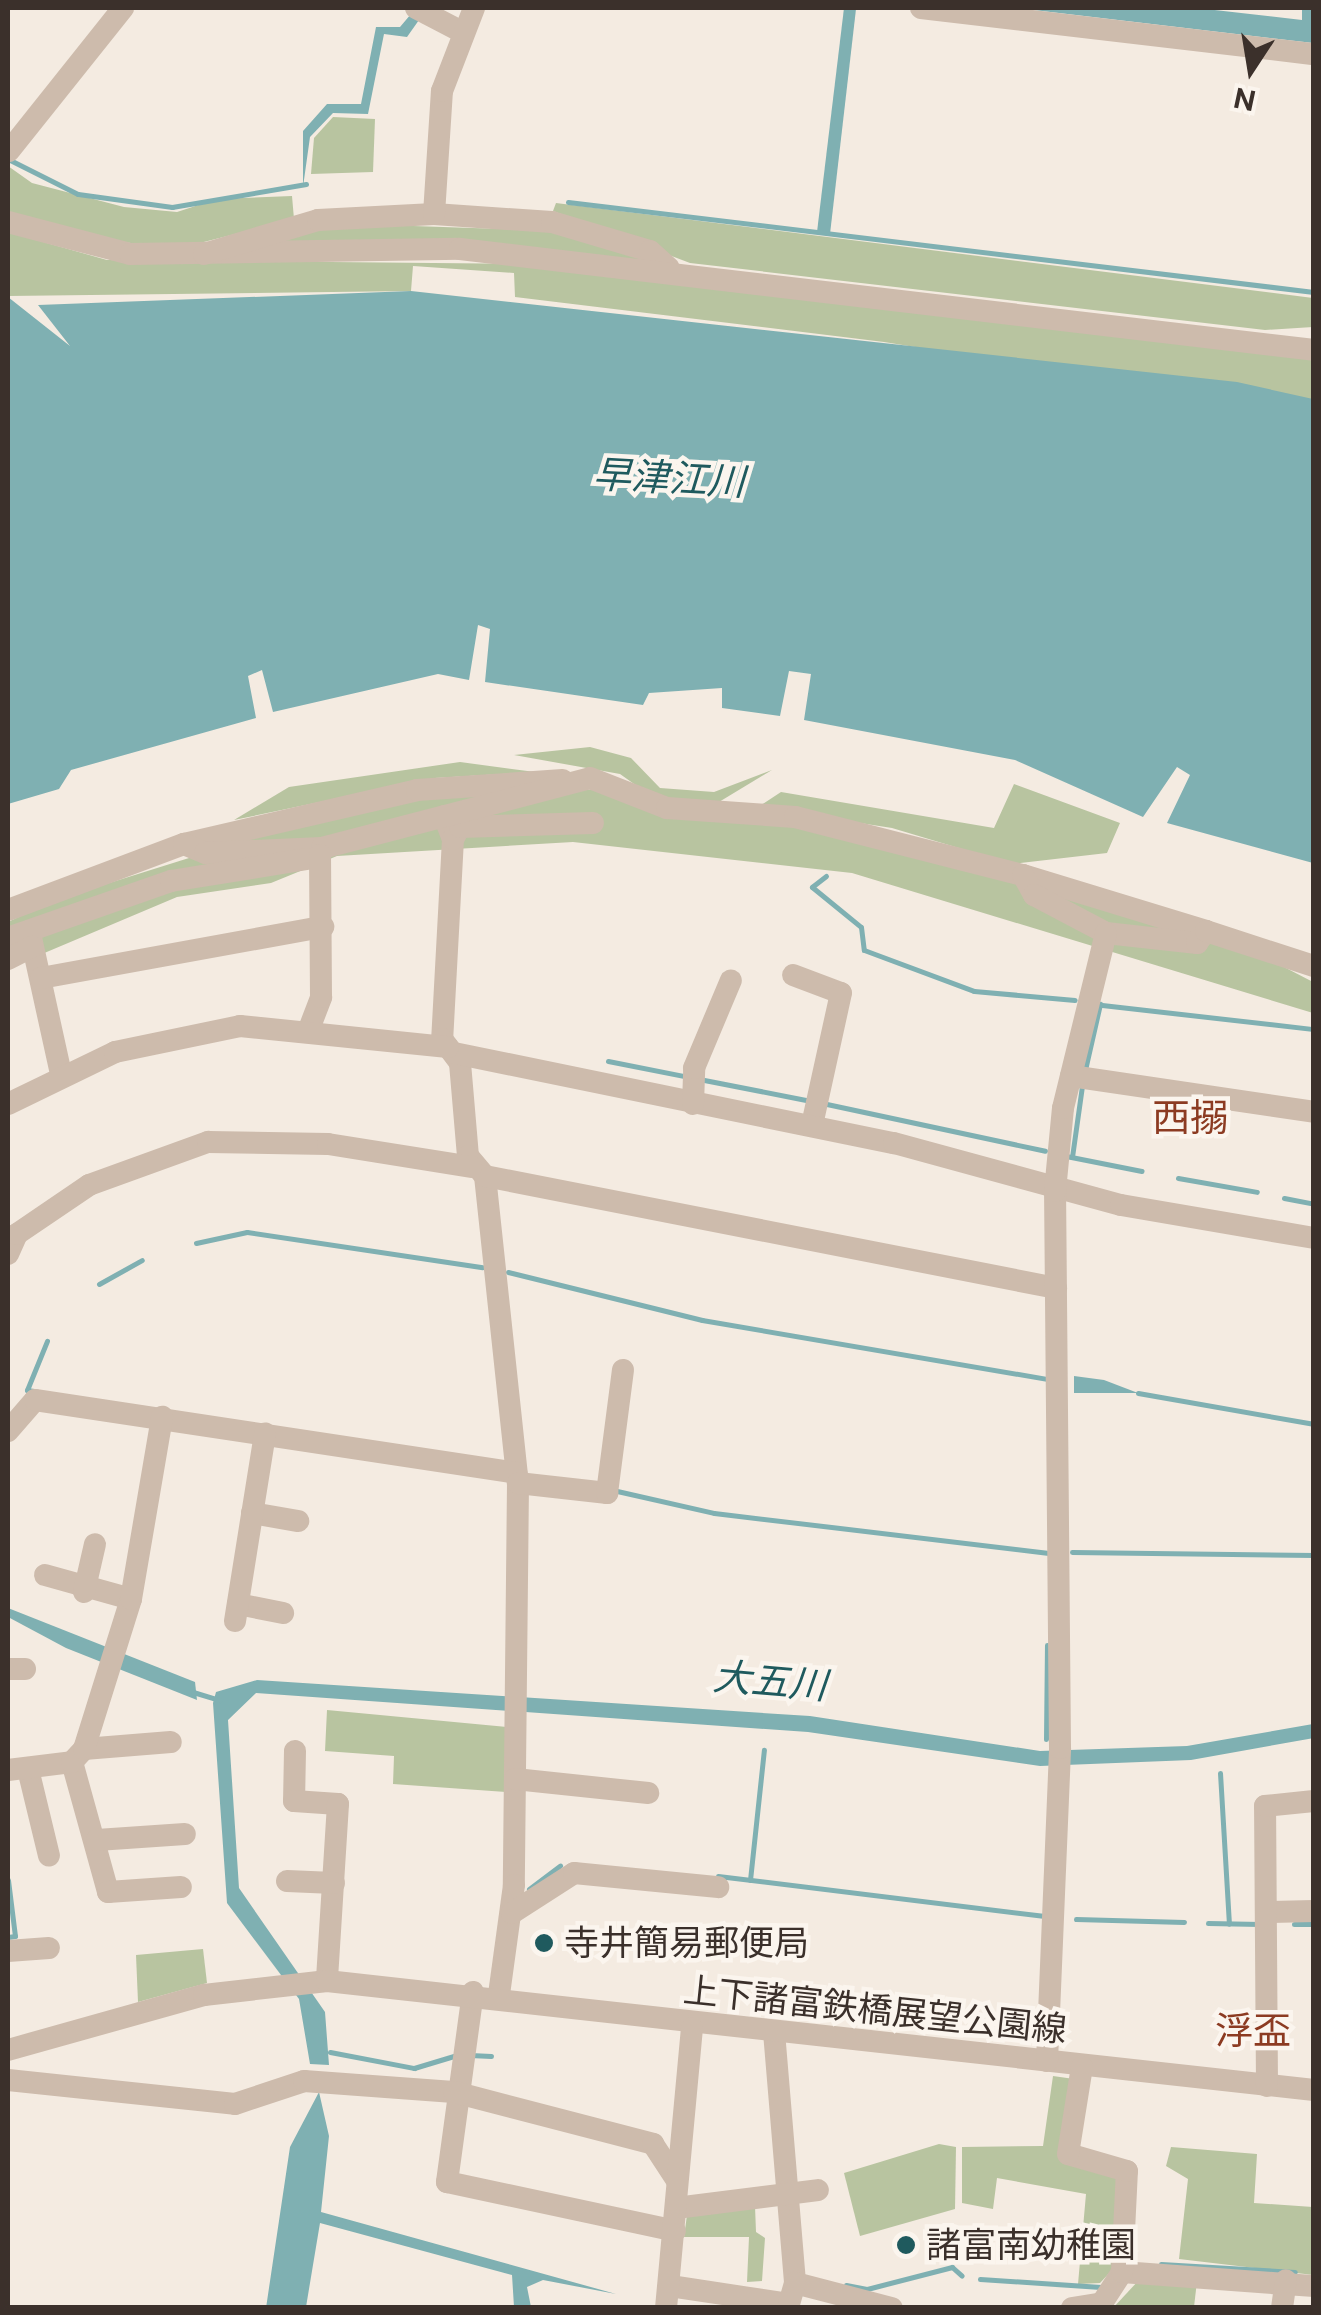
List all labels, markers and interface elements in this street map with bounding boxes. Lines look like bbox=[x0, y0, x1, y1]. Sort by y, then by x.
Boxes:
north arrow bbox=[1201, 20, 1301, 120]
text: N bbox=[1231, 81, 1259, 118]
water label: 早津江川 bbox=[592, 451, 746, 505]
district label: 西搦 bbox=[1152, 1095, 1228, 1141]
water label: 大五川 bbox=[711, 1653, 829, 1709]
place label: 寺井簡易郵便局 bbox=[564, 1922, 809, 1964]
marker: 寺井簡易郵便局 bbox=[533, 1932, 555, 1954]
street label: 上下諸富鉄橋展望公園線 bbox=[681, 1969, 1069, 2051]
district label: 浮盃 bbox=[1215, 2008, 1291, 2054]
place label: 諸富南幼稚園 bbox=[926, 2224, 1136, 2266]
marker: 諸富南幼稚園 bbox=[895, 2234, 917, 2256]

